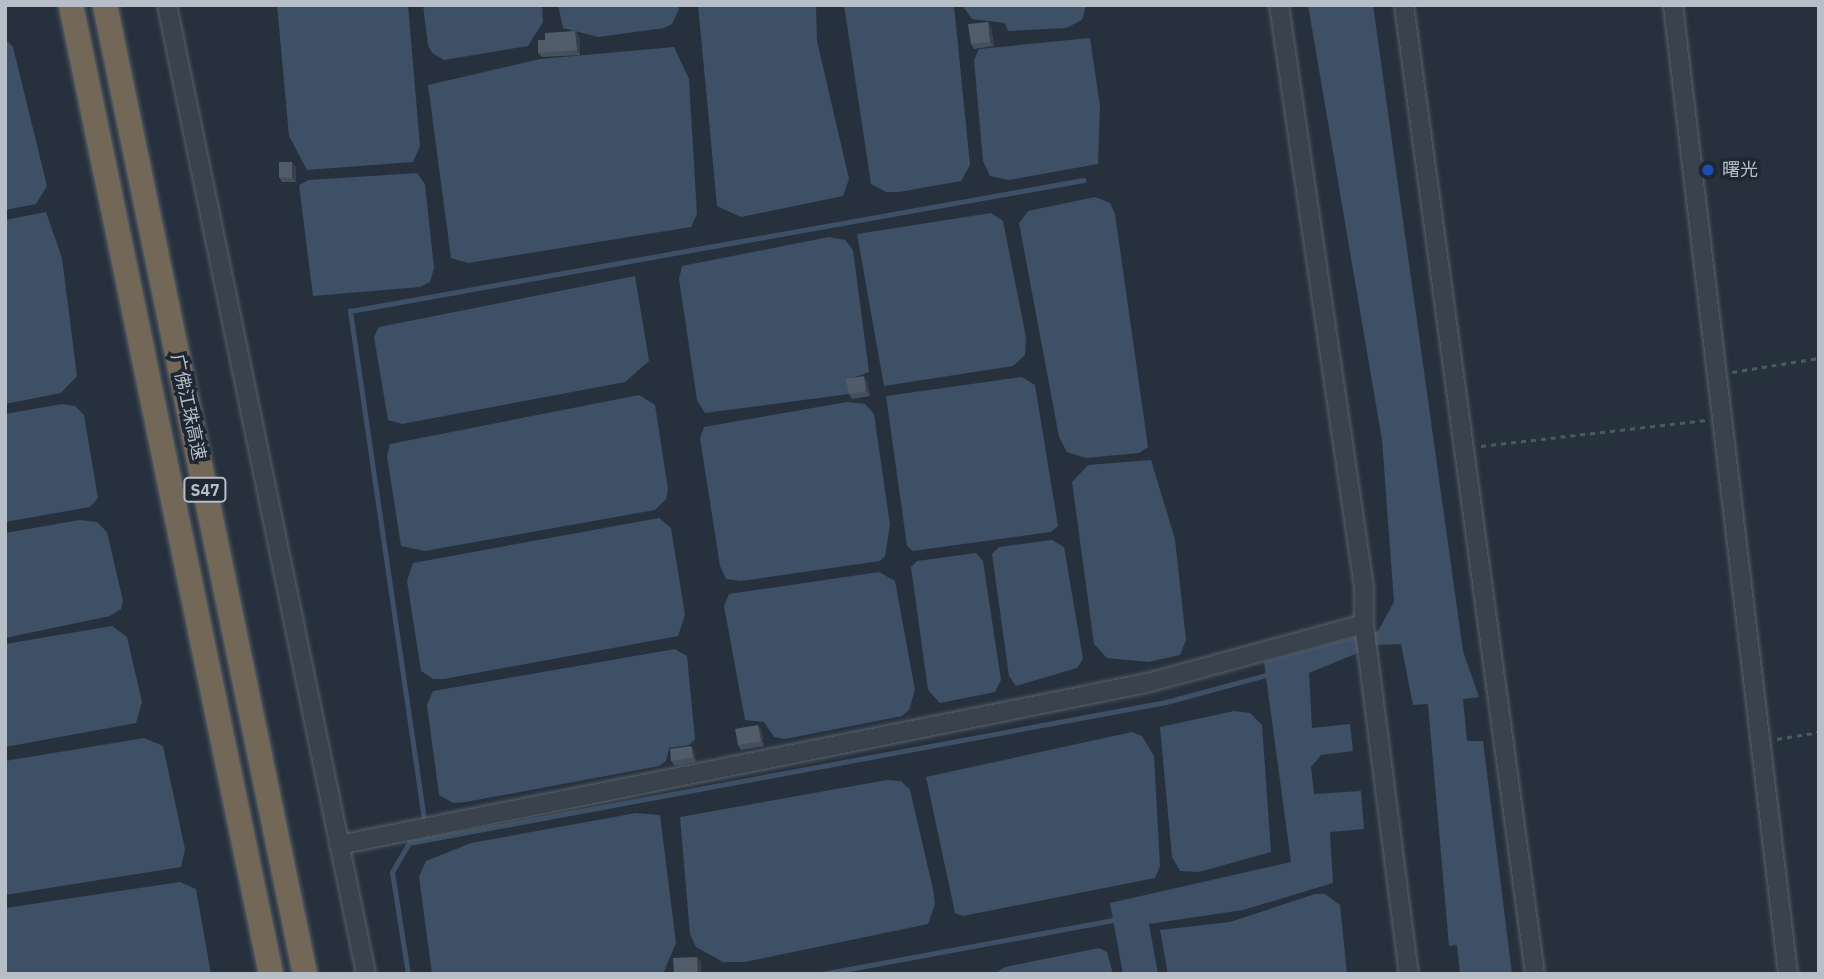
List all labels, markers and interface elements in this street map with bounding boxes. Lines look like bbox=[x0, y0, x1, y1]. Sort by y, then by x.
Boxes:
place label: 曙光 bbox=[1722, 159, 1758, 181]
marker: 曙光 bbox=[1700, 162, 1716, 178]
street label: 广佛江珠高速 bbox=[166, 352, 210, 462]
road number: S47 bbox=[182, 477, 228, 503]

